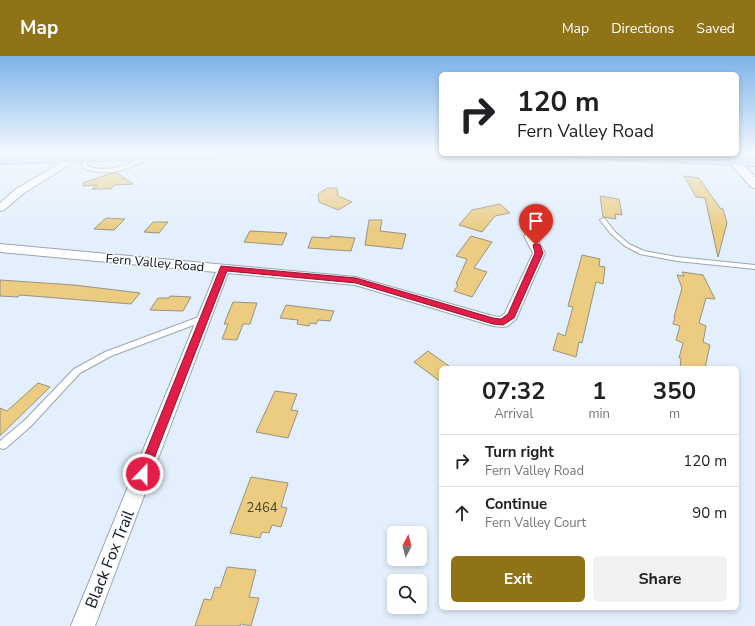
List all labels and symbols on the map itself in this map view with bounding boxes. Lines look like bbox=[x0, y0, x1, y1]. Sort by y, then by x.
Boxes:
pin bbox=[519, 204, 553, 245]
street label: Fern Valley Road bbox=[105, 250, 205, 276]
position arrow bbox=[122, 453, 164, 495]
house number: 2464 bbox=[246, 499, 278, 517]
street label: Black Fox Trail bbox=[80, 507, 140, 612]
north arrow bbox=[387, 526, 427, 566]

